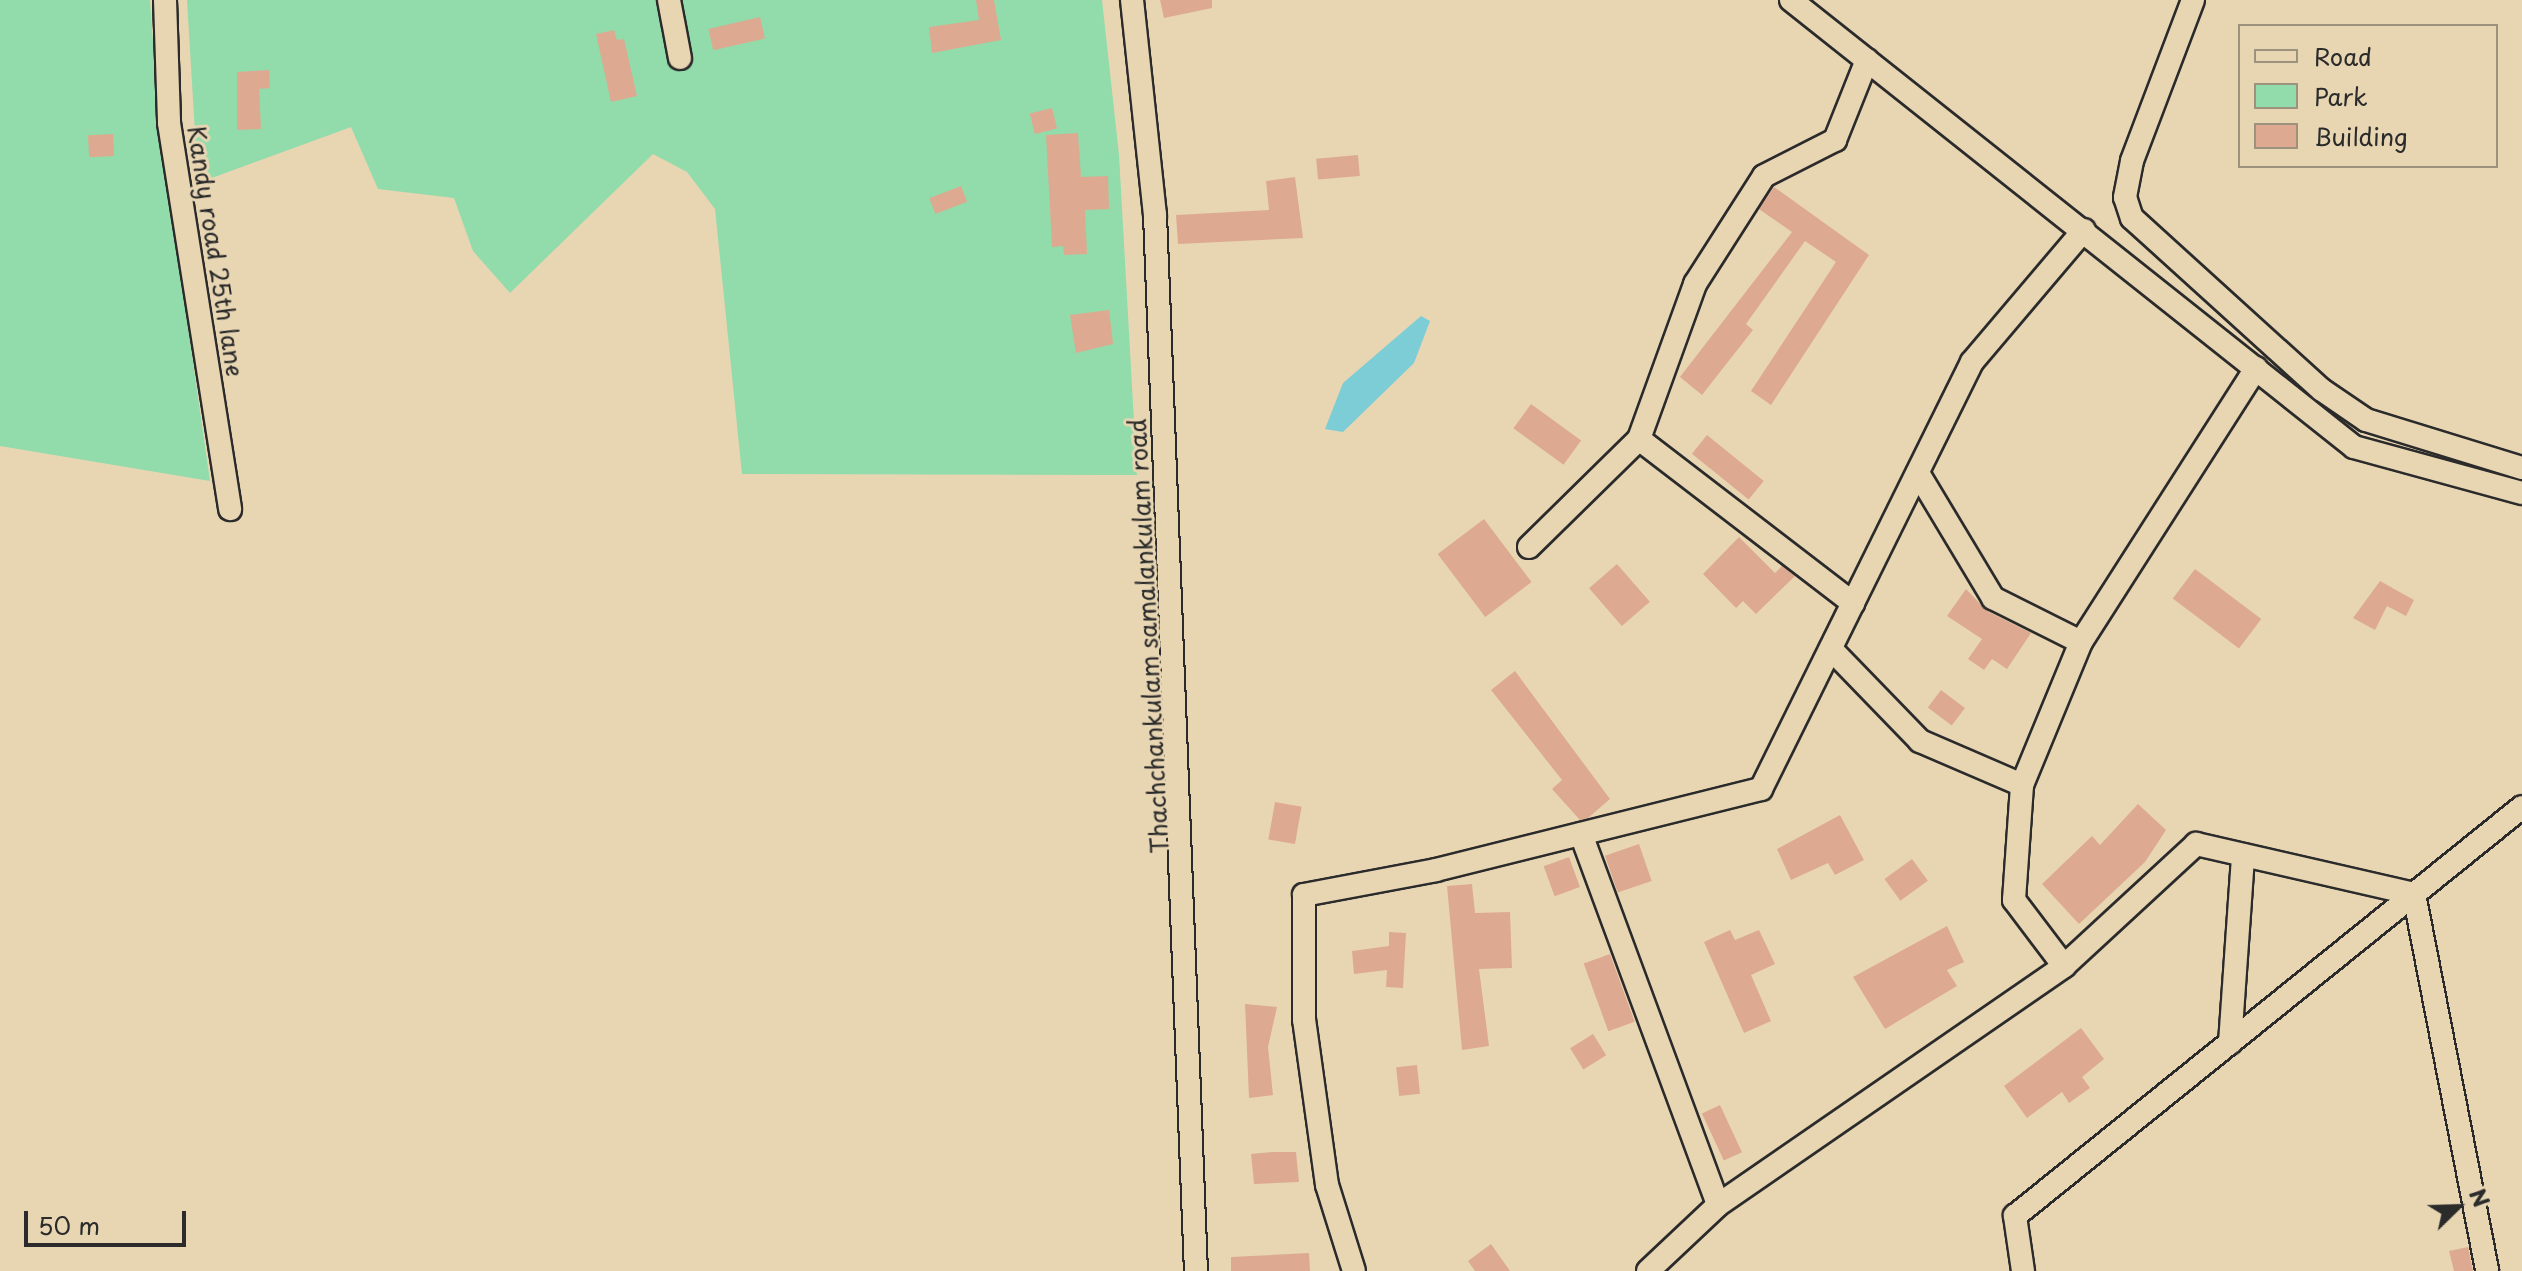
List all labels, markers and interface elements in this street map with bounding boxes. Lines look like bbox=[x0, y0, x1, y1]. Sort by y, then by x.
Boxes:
legend bbox=[2238, 24, 2498, 168]
text: Road bbox=[2314, 38, 2372, 74]
text: Park bbox=[2314, 78, 2368, 114]
text: Building bbox=[2314, 118, 2408, 154]
street label: Kandy road 25th lane bbox=[182, 124, 250, 378]
street label: Thachchankulam samalankulam road bbox=[1122, 417, 1174, 855]
north arrow bbox=[2418, 1167, 2498, 1247]
text: N bbox=[2462, 1183, 2499, 1212]
scale bar bbox=[28, 1195, 190, 1245]
text: 50 m bbox=[38, 1207, 100, 1243]

